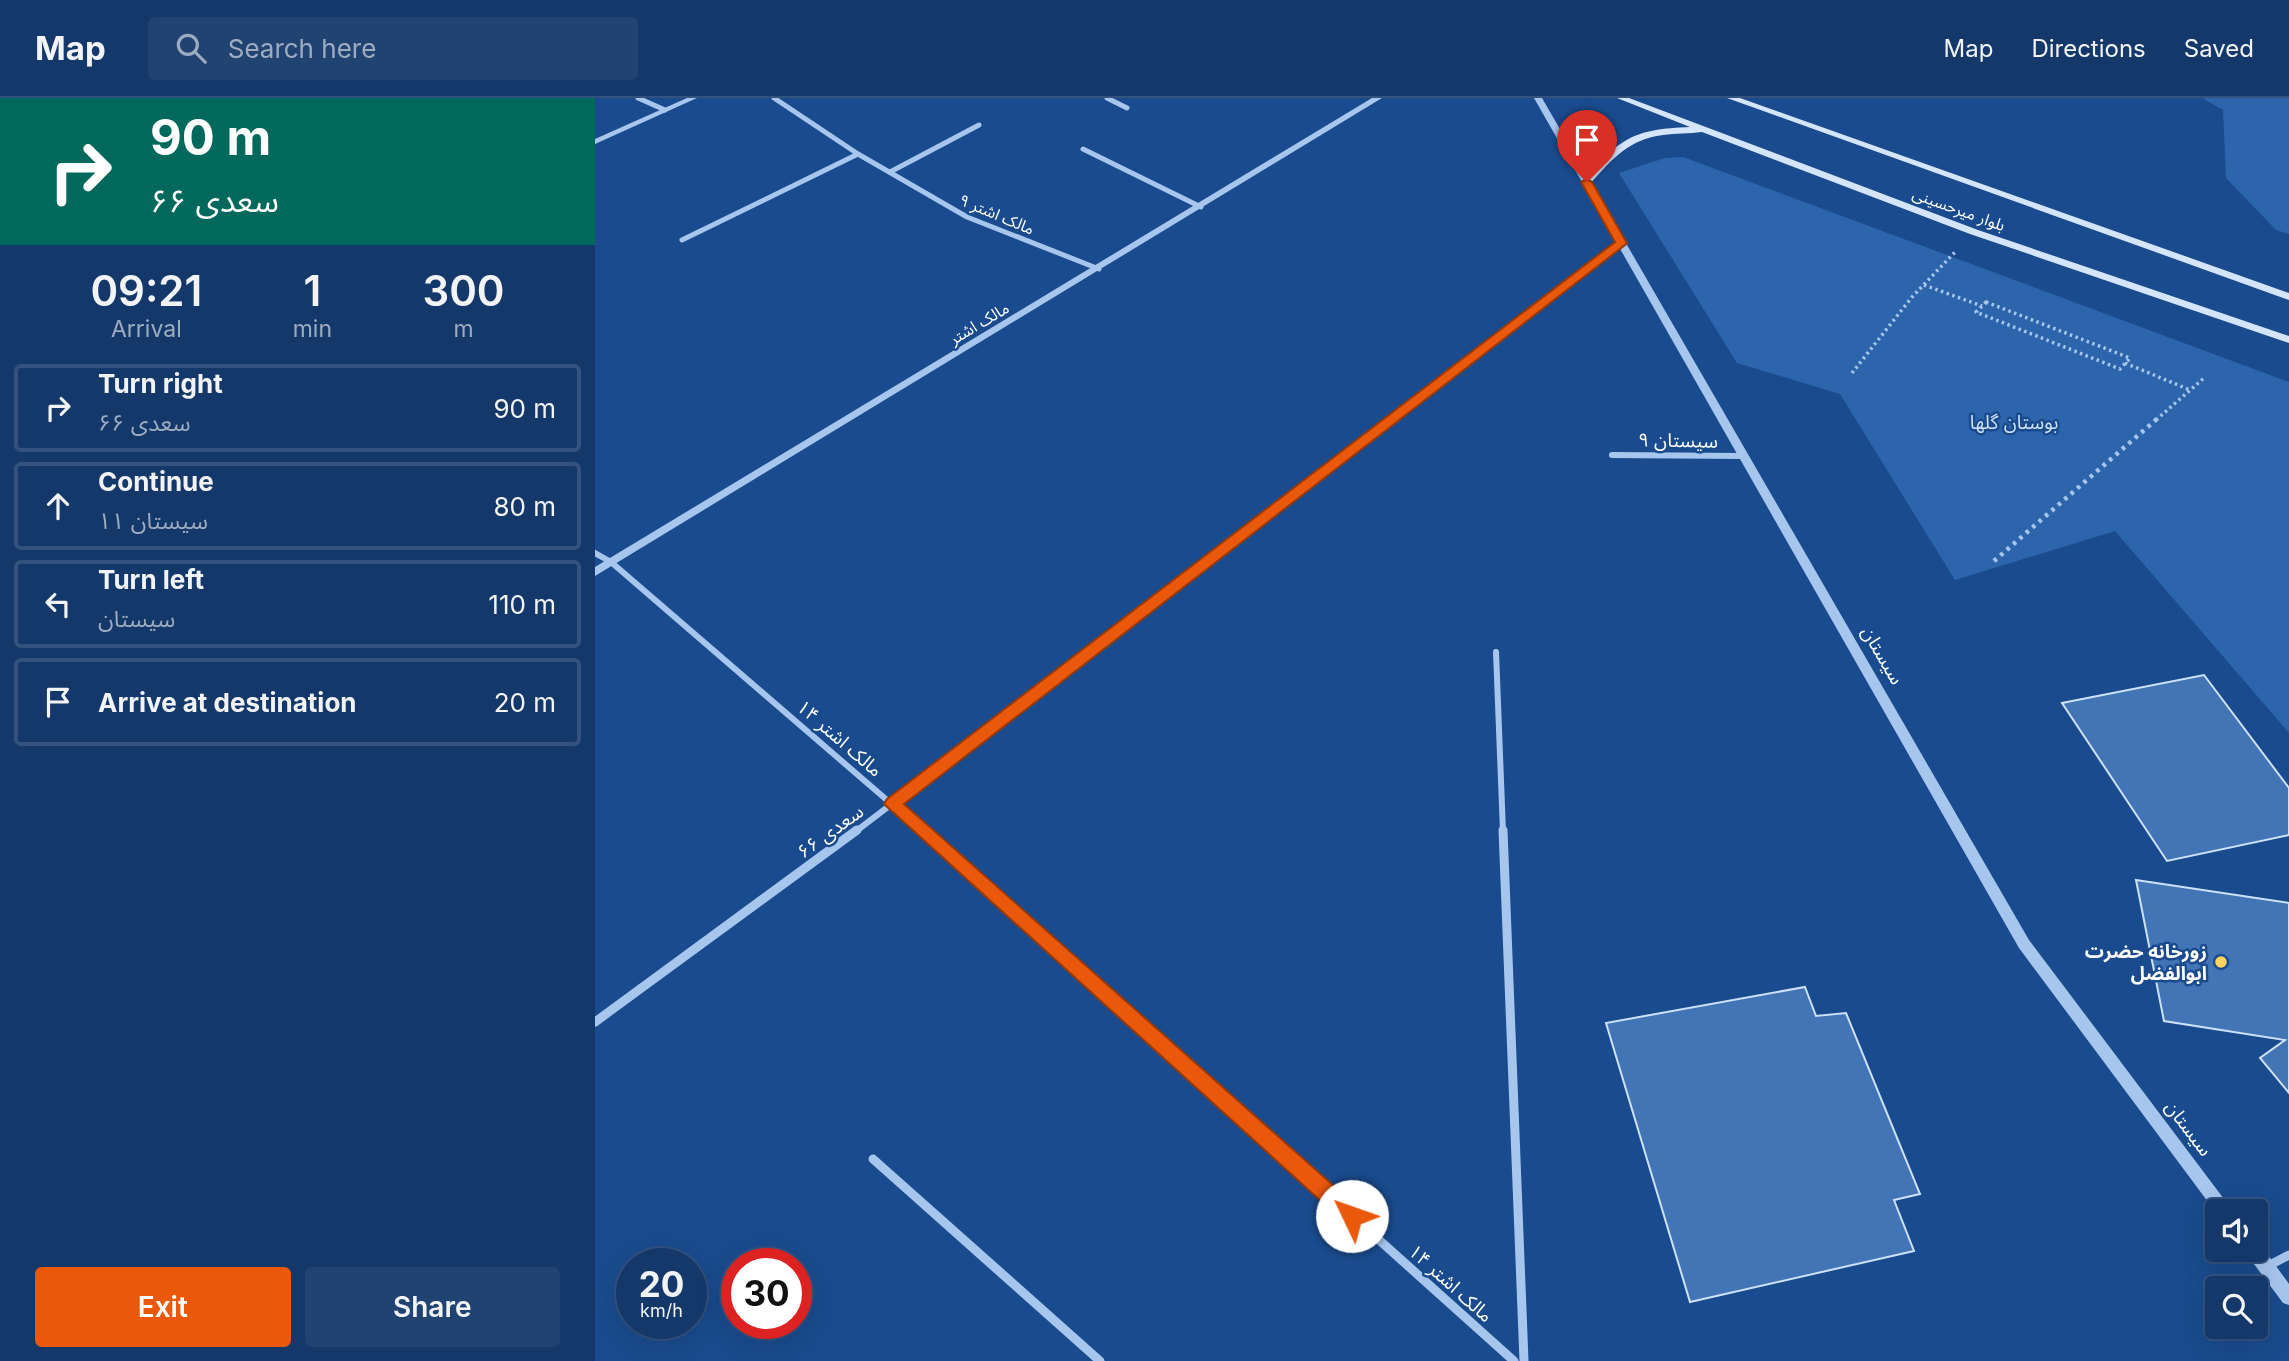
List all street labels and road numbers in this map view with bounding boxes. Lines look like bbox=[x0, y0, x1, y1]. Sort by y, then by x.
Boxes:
street label: بلوار میرحسینی bbox=[1910, 183, 2008, 235]
street label: مالک اشتر ۹ bbox=[956, 189, 1038, 239]
street label: مالک اشتر bbox=[945, 297, 1012, 349]
street label: سیستان ۹ bbox=[1638, 428, 1718, 453]
street label: سیستان bbox=[1857, 622, 1908, 689]
street label: مالک اشتر ۱۴ bbox=[792, 695, 887, 782]
street label: سعدی ۶۶ bbox=[793, 800, 868, 863]
street label: سیستان bbox=[2160, 1096, 2217, 1161]
street label: مالک اشتر ۱۴ bbox=[1404, 1240, 1498, 1327]

